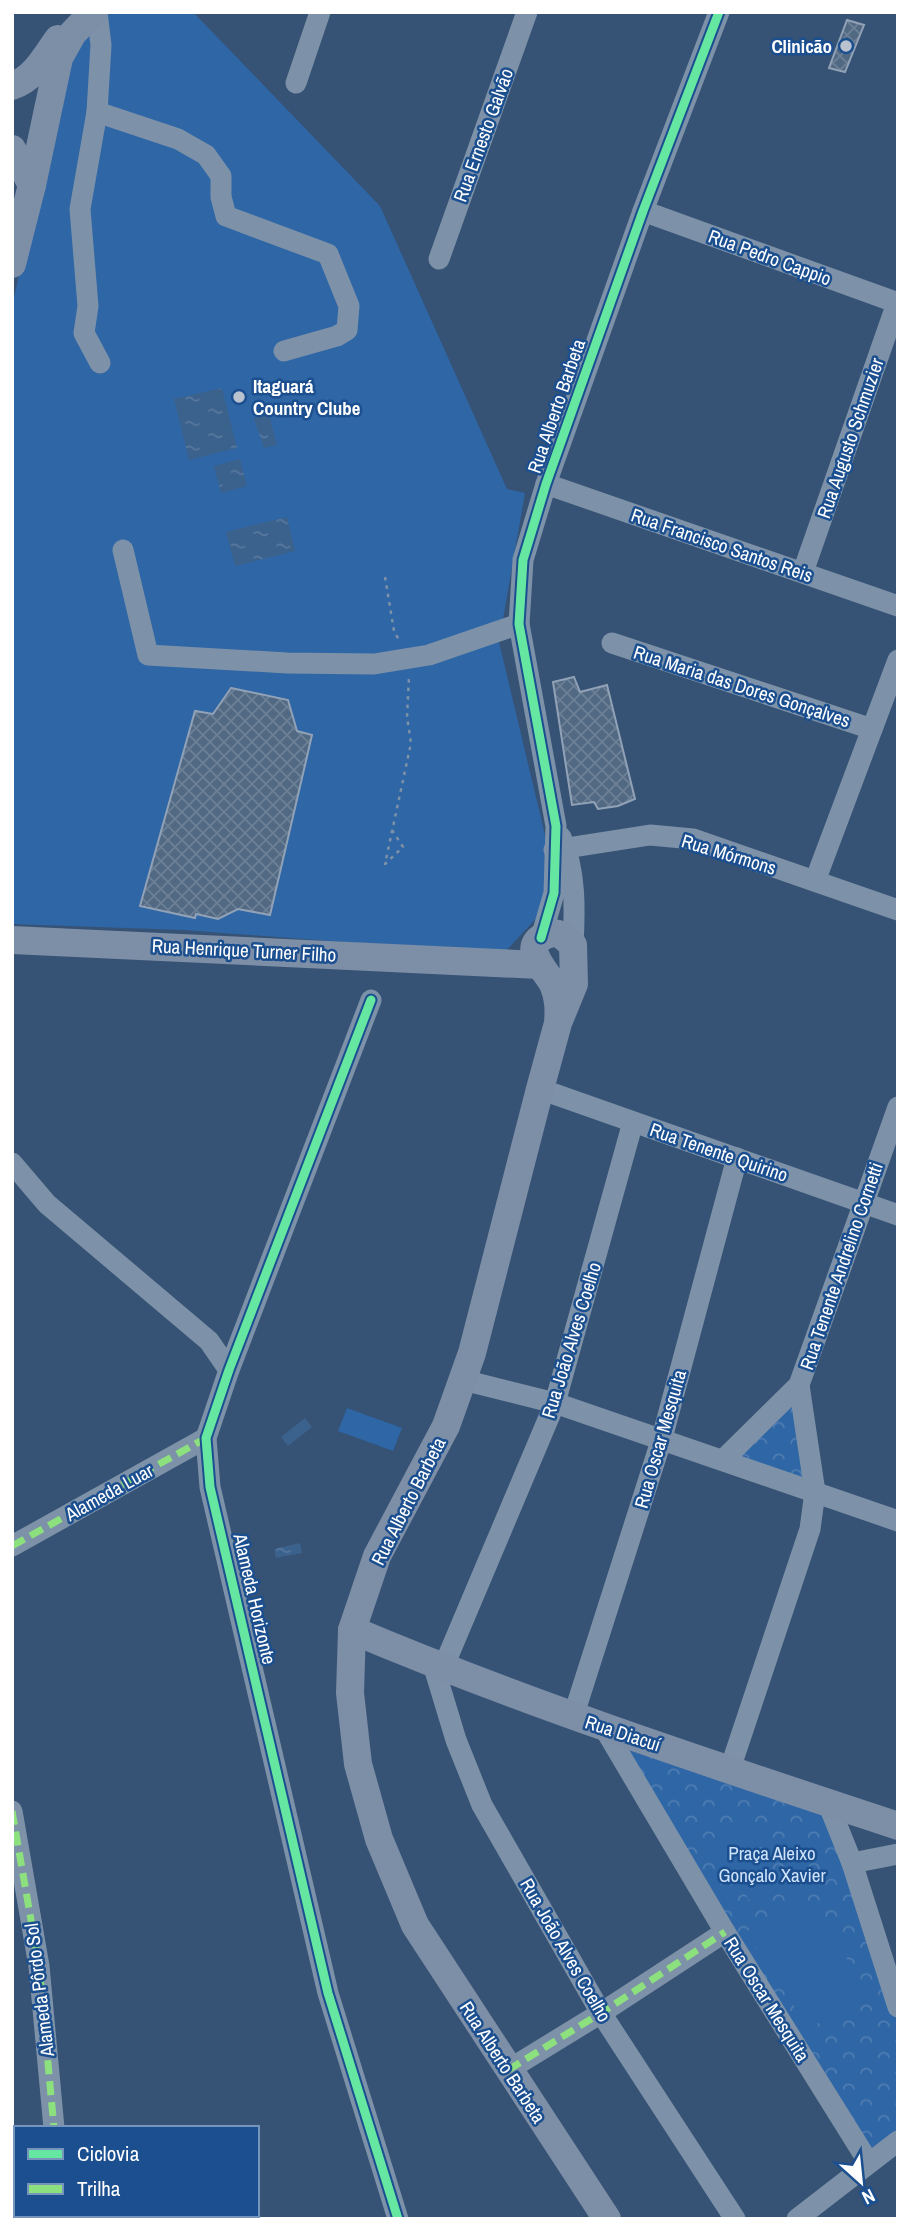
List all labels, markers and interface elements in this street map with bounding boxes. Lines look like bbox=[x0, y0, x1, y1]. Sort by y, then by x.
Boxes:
place label: Clinicão bbox=[771, 33, 832, 59]
marker: Clinicão bbox=[838, 38, 854, 54]
street label: Rua Ernesto Galvão bbox=[447, 65, 519, 205]
street label: Rua Pedro Cappio bbox=[705, 223, 835, 291]
street label: Rua Alberto Barbeta bbox=[521, 335, 591, 477]
street label: Rua Augusto Schmuzier bbox=[810, 354, 890, 522]
place label: Itaguará Country Clube bbox=[253, 373, 361, 421]
marker: Itaguará Country Clube bbox=[231, 389, 247, 405]
street label: Rua Francisco Santos Reis bbox=[628, 502, 816, 588]
street label: Rua Maria das Dores Gonçalves bbox=[631, 639, 854, 733]
street label: Rua Mórmons bbox=[678, 827, 780, 881]
street label: Rua Henrique Turner Filho bbox=[151, 932, 337, 968]
street label: Rua Tenente Quirino bbox=[647, 1116, 791, 1188]
street label: Rua Tenente Andrelino Cornetti bbox=[793, 1159, 889, 1373]
street label: Rua João Alves Coelho bbox=[535, 1259, 607, 1421]
street label: Rua Oscar Mesquita bbox=[628, 1366, 692, 1511]
street label: Rua Alberto Barbeta bbox=[365, 1432, 452, 1569]
street label: Alameda Luar bbox=[59, 1457, 158, 1527]
street label: Alameda Horizonte bbox=[227, 1530, 283, 1667]
street label: Rua Diacuí bbox=[582, 1709, 665, 1758]
park label: Praça Aleixo Gonçalo Xavier bbox=[718, 1840, 826, 1888]
street label: Rua João Alves Coelho bbox=[514, 1873, 618, 2027]
street label: Alameda Pôrdo Sol bbox=[18, 1922, 60, 2059]
street label: Rua Oscar Mesquita bbox=[718, 1932, 816, 2067]
street label: Rua Alberto Barbeta bbox=[454, 1996, 552, 2128]
legend bbox=[14, 2126, 259, 2217]
text: Ciclovia bbox=[77, 2139, 140, 2168]
north arrow bbox=[826, 2147, 896, 2217]
text: Trilha bbox=[77, 2174, 121, 2203]
text: N bbox=[858, 2183, 880, 2211]

